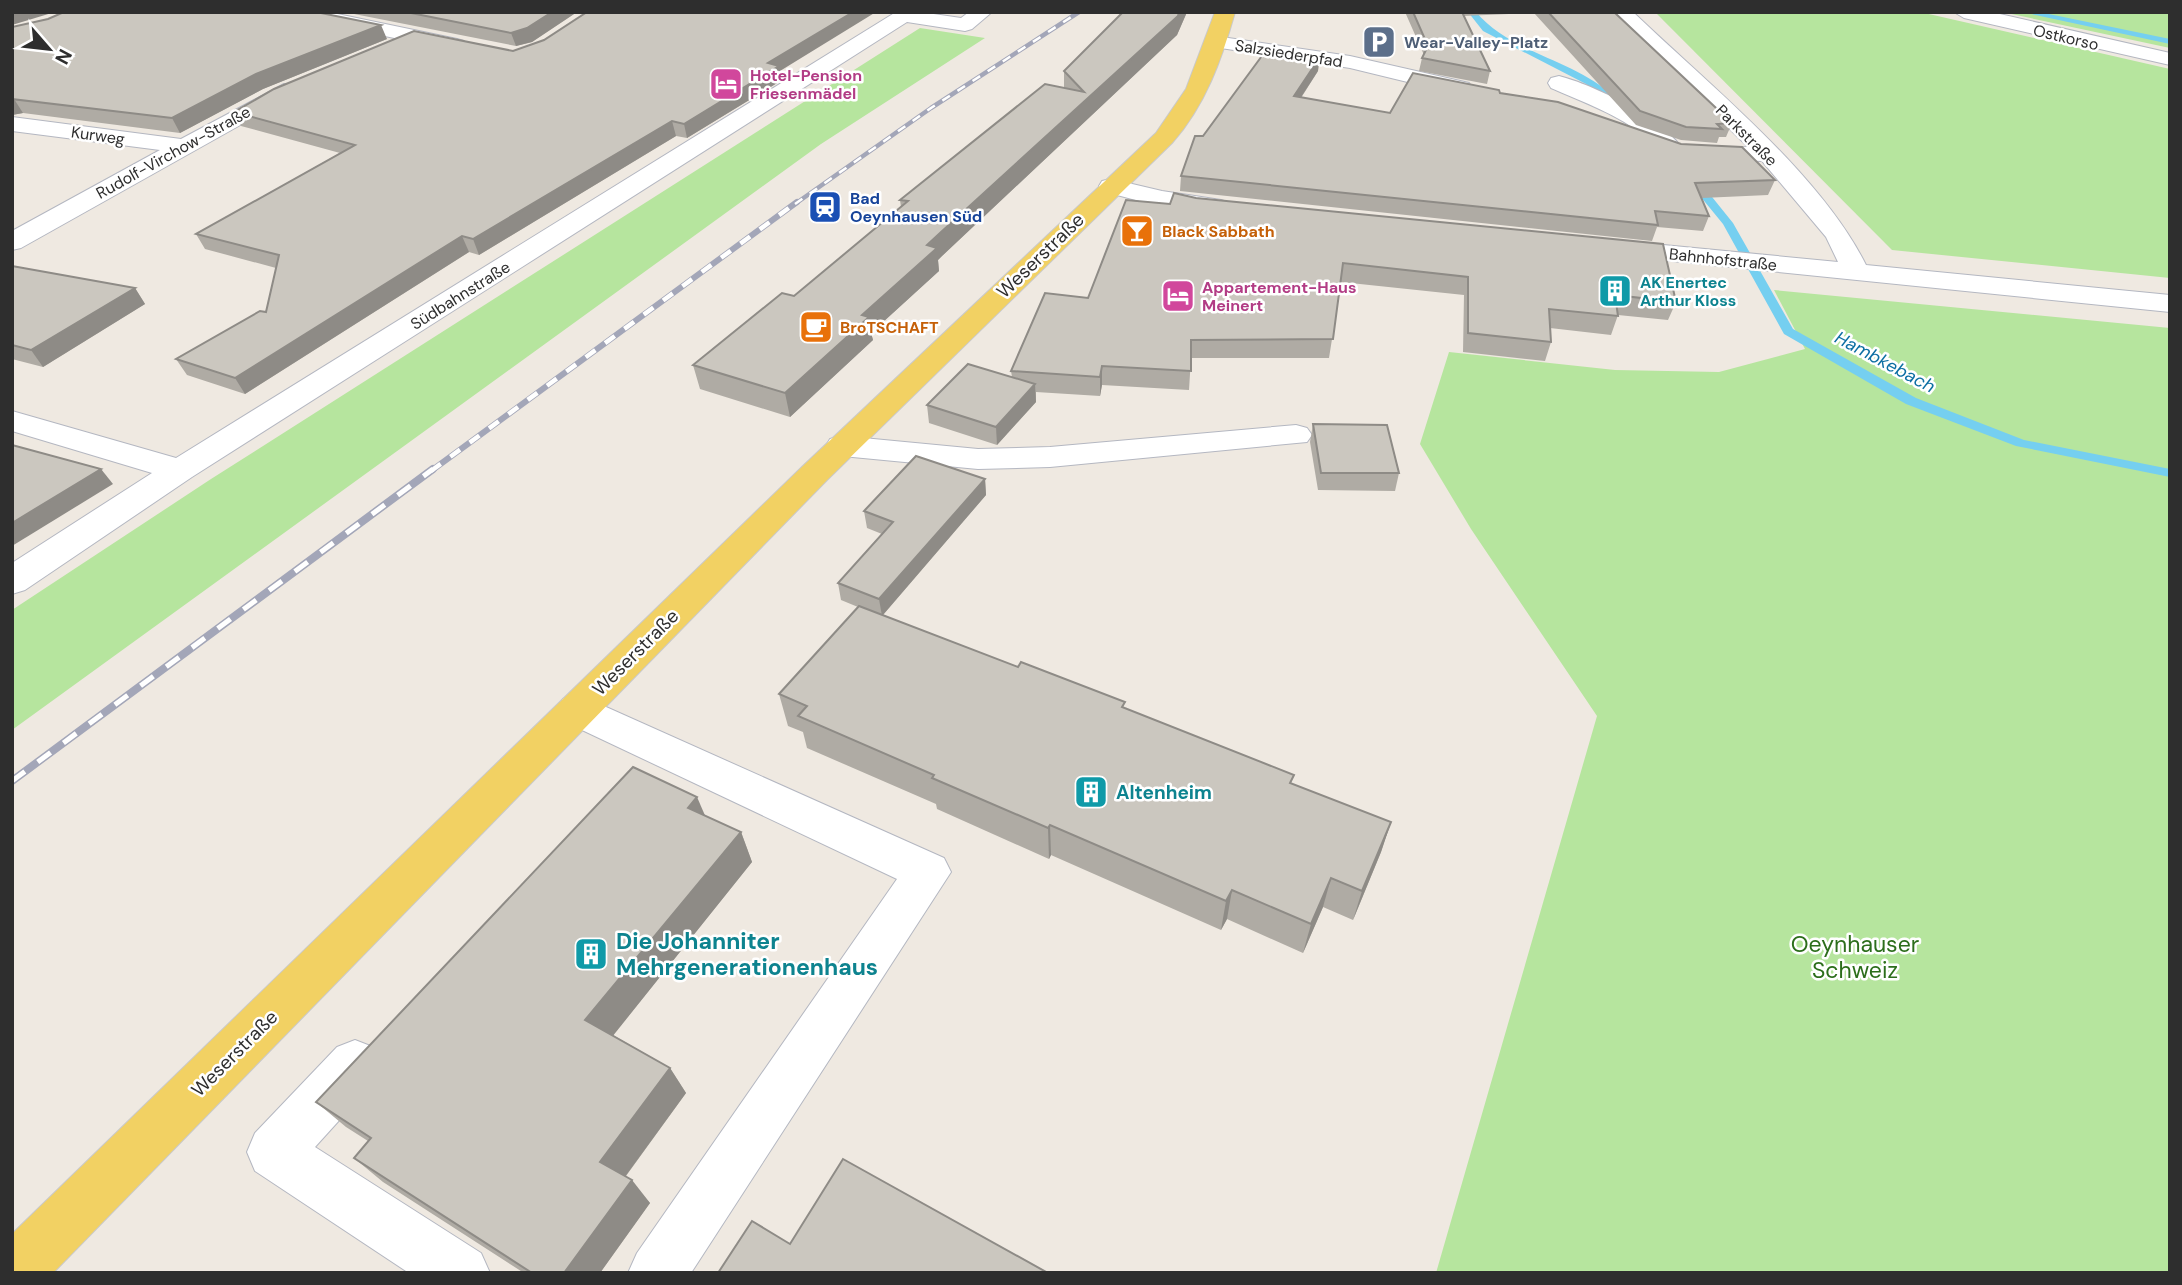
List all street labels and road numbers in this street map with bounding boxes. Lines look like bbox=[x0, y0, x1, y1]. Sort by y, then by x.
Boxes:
street label: Ostkorso bbox=[2031, 20, 2101, 55]
street label: Salzsiederpfad bbox=[1234, 35, 1344, 72]
street label: Parkstraße bbox=[1711, 100, 1782, 171]
street label: Rudolf-Virchow-Straße bbox=[92, 101, 254, 204]
street label: Kurweg bbox=[70, 121, 126, 150]
street label: Weserstraße bbox=[991, 207, 1090, 303]
street label: Bahnhofstraße bbox=[1668, 243, 1778, 276]
street label: Südbahnstraße bbox=[407, 256, 514, 334]
street label: Weserstraße bbox=[587, 604, 684, 701]
street label: Weserstraße bbox=[186, 1005, 283, 1102]

